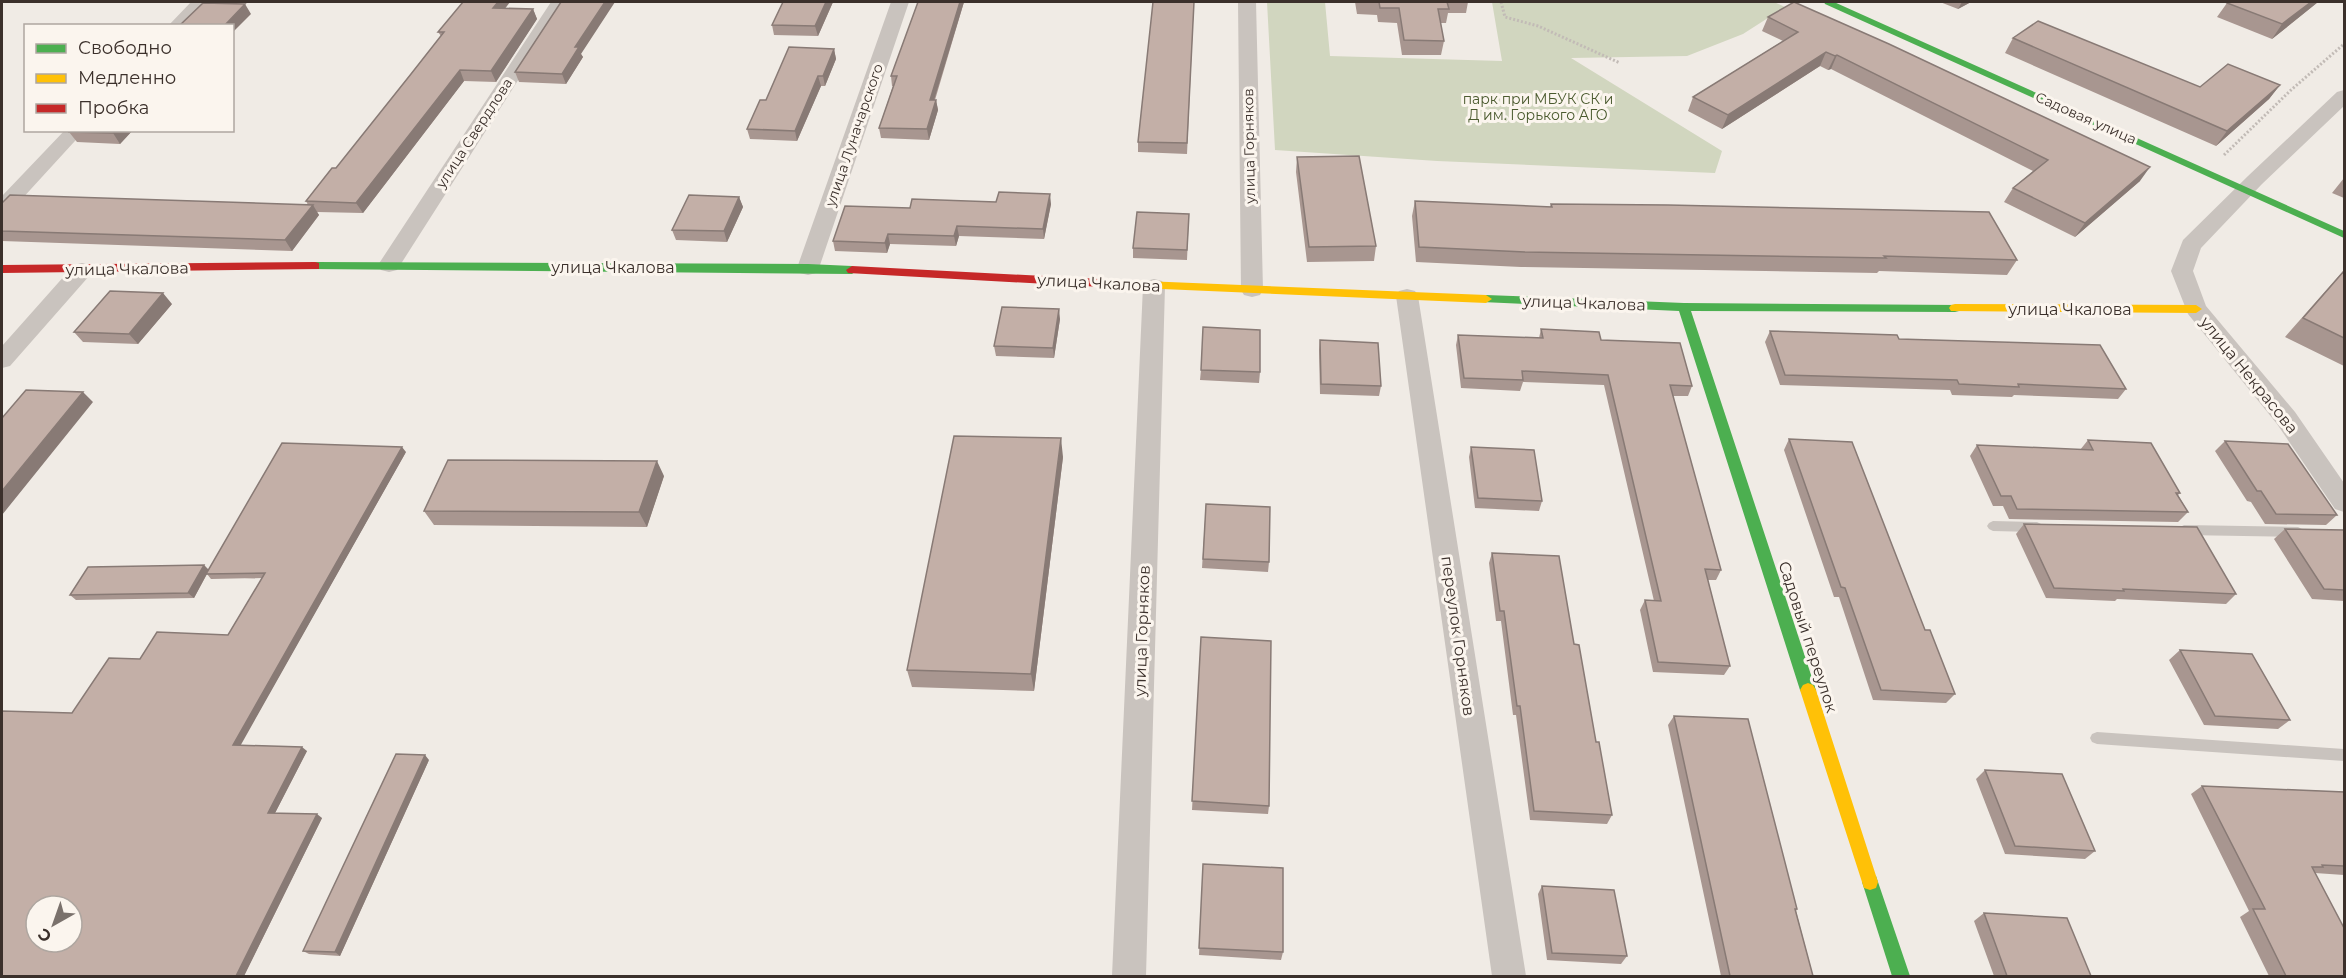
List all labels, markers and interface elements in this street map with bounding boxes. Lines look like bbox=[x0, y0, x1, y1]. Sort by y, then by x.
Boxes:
legend bbox=[24, 24, 234, 132]
text: Свободно bbox=[78, 37, 172, 59]
street label: улица Луначарского bbox=[821, 61, 887, 210]
text: Медленно bbox=[78, 67, 176, 89]
street label: улица Свердлова bbox=[431, 75, 516, 192]
street label: улица Горняков bbox=[1239, 88, 1259, 205]
street label: Садовая улица bbox=[2033, 88, 2139, 148]
park label: парк при МБУК СК и Д им. Горького АГО bbox=[1463, 90, 1613, 124]
text: Пробка bbox=[78, 97, 149, 119]
street label: улица Чкалова bbox=[64, 258, 189, 280]
street label: улица Чкалова bbox=[550, 258, 675, 277]
street label: улица Чкалова bbox=[1036, 270, 1161, 296]
street label: улица Чкалова bbox=[1521, 291, 1646, 315]
street label: улица Чкалова bbox=[2007, 300, 2132, 319]
street label: улица Некрасова bbox=[2195, 312, 2302, 437]
street label: переулок Горняков bbox=[1437, 555, 1479, 717]
street label: Садовый переулок bbox=[1775, 559, 1842, 716]
street label: улица Горняков bbox=[1130, 565, 1154, 698]
north arrow bbox=[24, 894, 84, 954]
text: С bbox=[34, 924, 55, 946]

